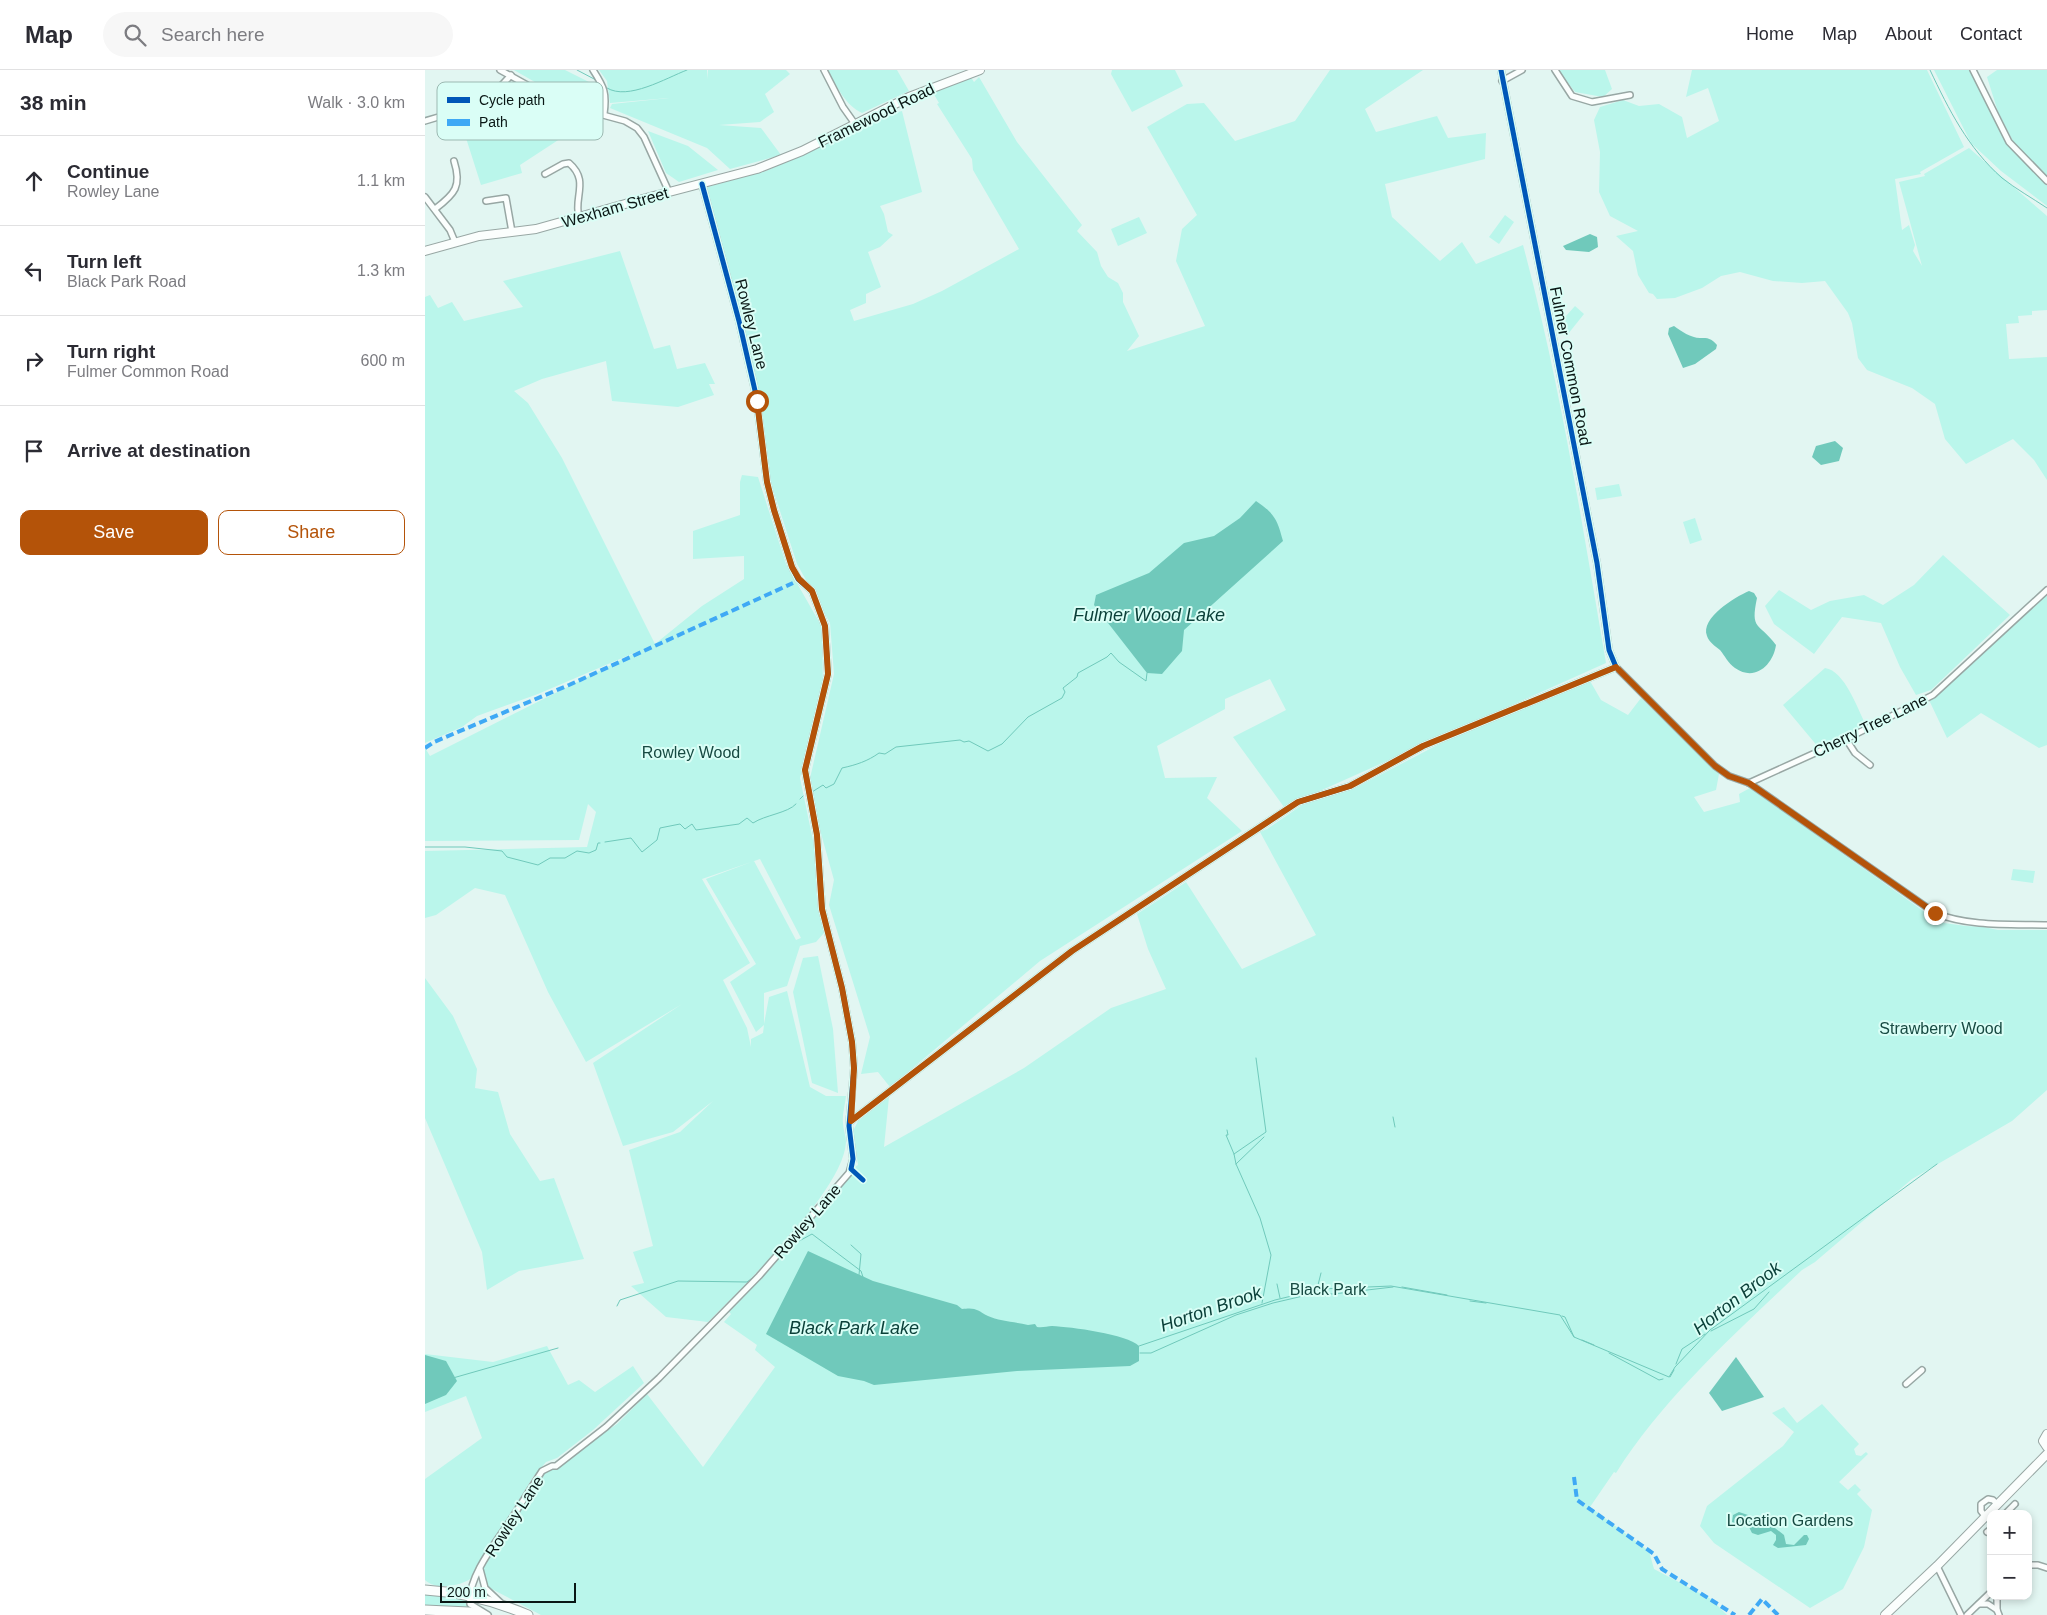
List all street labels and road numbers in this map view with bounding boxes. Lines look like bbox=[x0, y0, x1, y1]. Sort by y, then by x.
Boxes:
street label: Framewood Road bbox=[815, 80, 937, 151]
street label: Wexham Street bbox=[560, 184, 671, 231]
street label: Rowley Lane bbox=[732, 277, 771, 371]
street label: Fulmer Common Road bbox=[1547, 285, 1594, 447]
street label: Cherry Tree Lane bbox=[1811, 690, 1930, 760]
street label: Rowley Lane bbox=[771, 1181, 844, 1262]
street label: Rowley Lane bbox=[482, 1473, 547, 1560]

